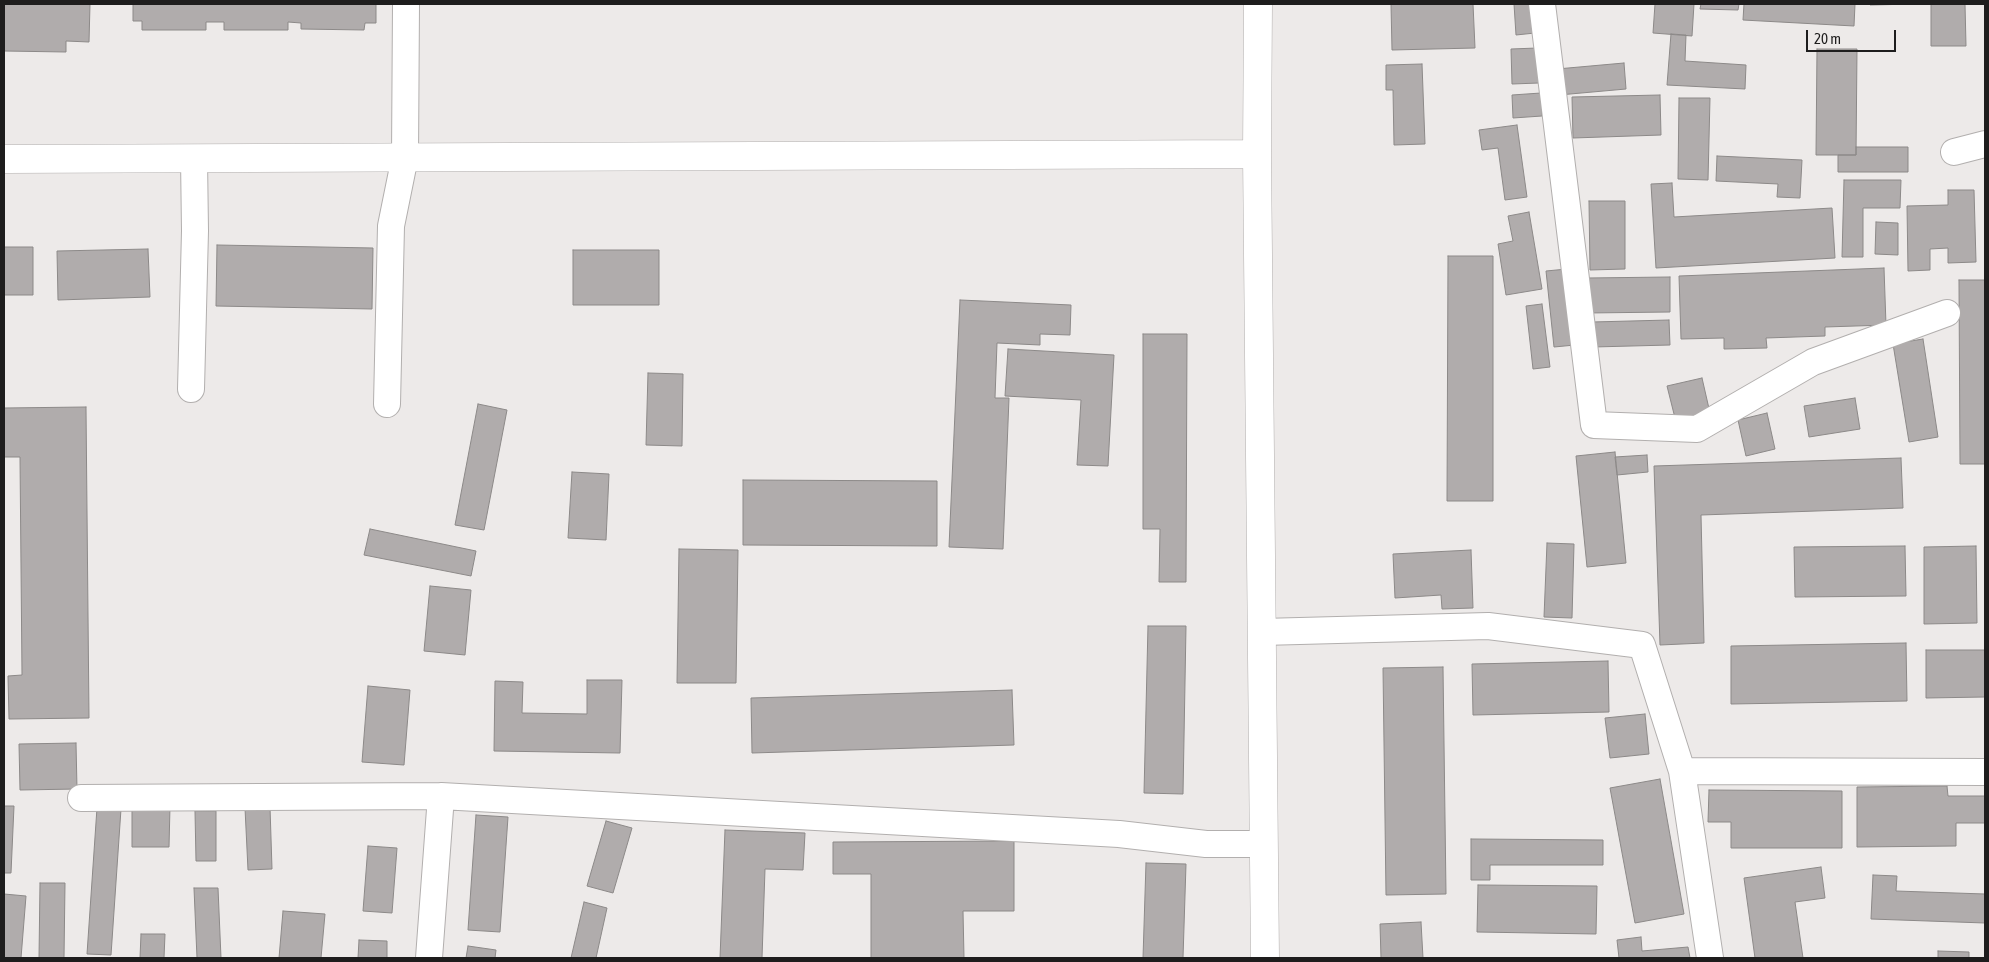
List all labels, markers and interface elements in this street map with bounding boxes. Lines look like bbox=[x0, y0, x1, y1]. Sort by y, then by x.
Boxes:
scale bar bbox=[1809, 20, 1899, 52]
text: 20 m bbox=[1814, 30, 1841, 47]

